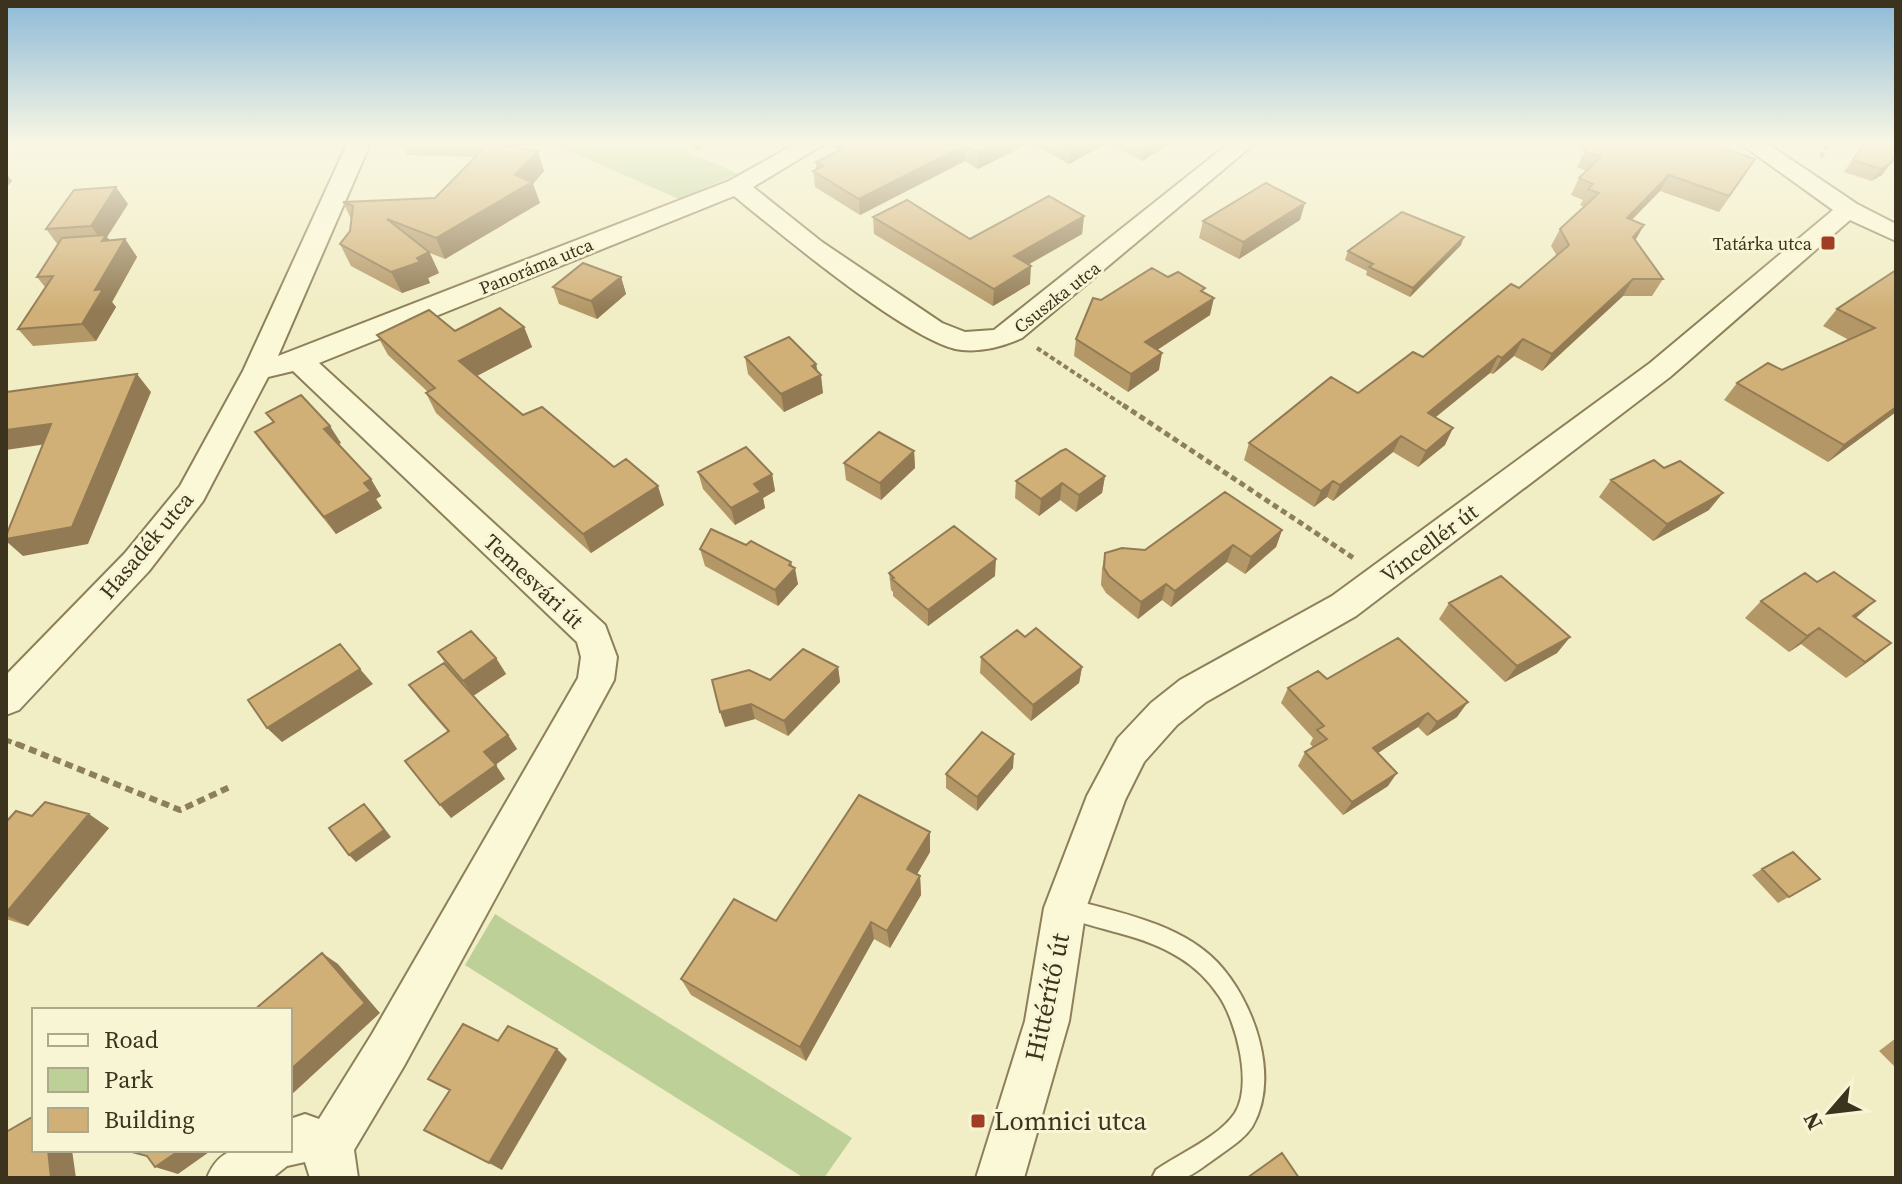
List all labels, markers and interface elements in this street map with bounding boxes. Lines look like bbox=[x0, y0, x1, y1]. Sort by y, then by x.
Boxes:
street label: Panoráma utca bbox=[475, 231, 597, 300]
place label: Tatárka utca bbox=[1713, 231, 1813, 256]
marker: Tatárka utca bbox=[1819, 234, 1837, 252]
street label: Csuszka utca bbox=[1009, 255, 1106, 339]
street label: Hasadék utca bbox=[92, 484, 200, 605]
street label: Vincellér út bbox=[1374, 496, 1484, 589]
street label: Temesvári út bbox=[478, 527, 591, 636]
street label: Hittérítő út bbox=[1016, 929, 1078, 1064]
legend bbox=[32, 1008, 292, 1152]
text: Road bbox=[104, 1023, 159, 1056]
text: Park bbox=[104, 1063, 154, 1096]
north arrow bbox=[1790, 1072, 1870, 1152]
text: Building bbox=[104, 1103, 195, 1136]
place label: Lomnici utca bbox=[994, 1103, 1147, 1139]
text: N bbox=[1795, 1107, 1829, 1136]
marker: Lomnici utca bbox=[969, 1112, 987, 1130]

